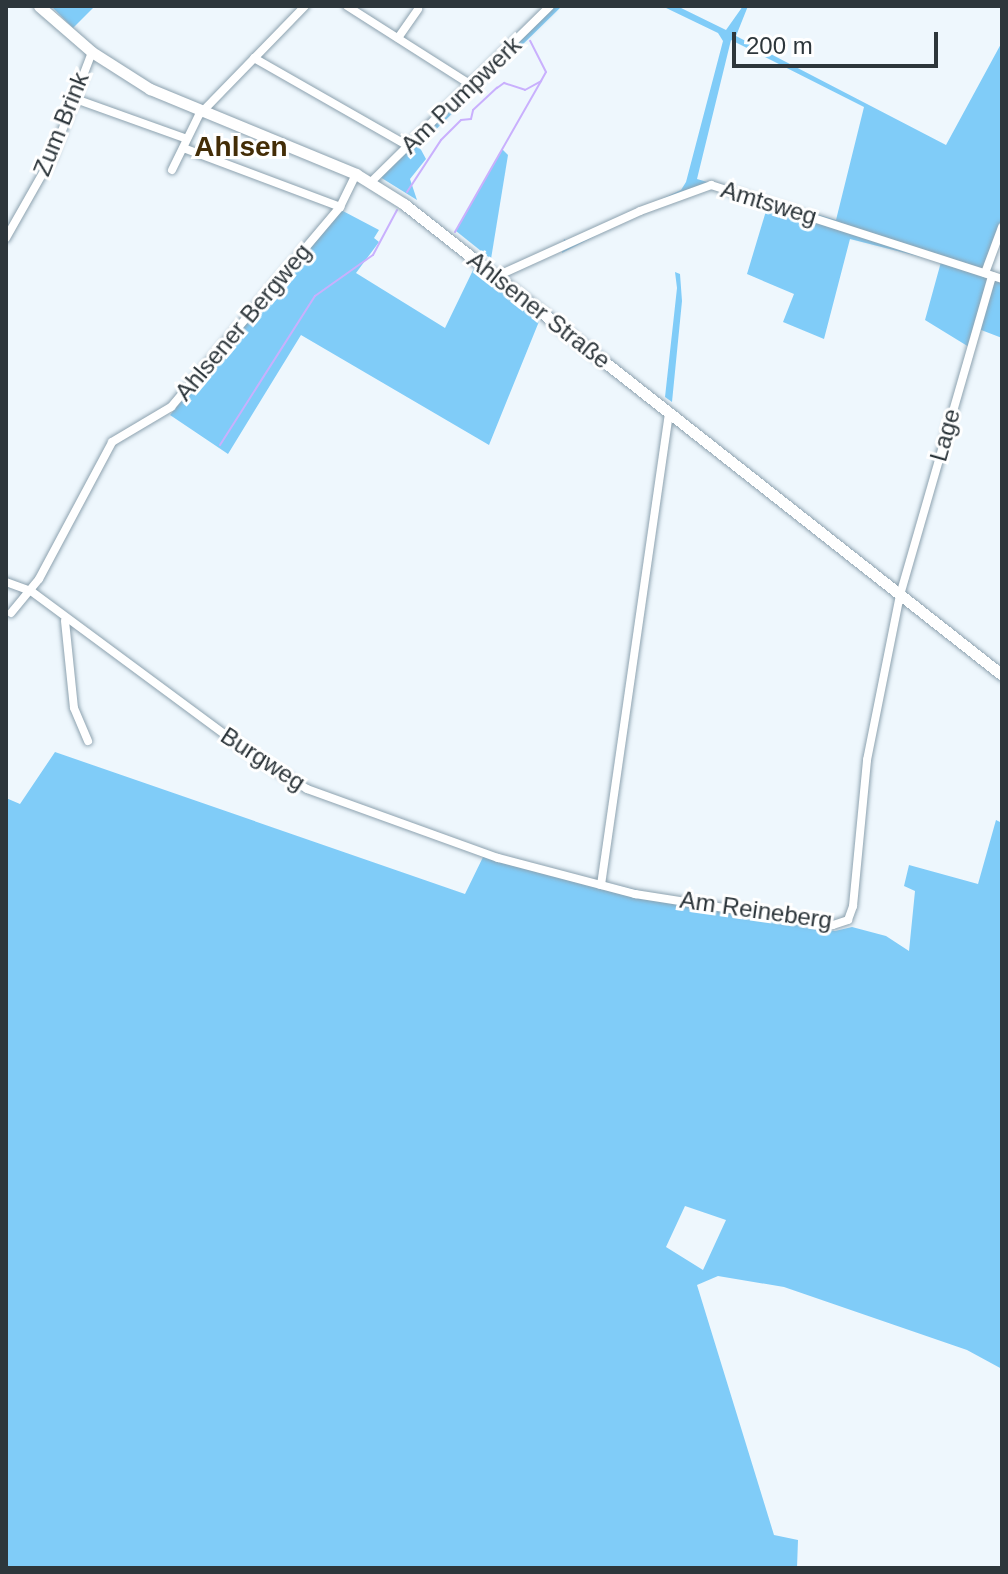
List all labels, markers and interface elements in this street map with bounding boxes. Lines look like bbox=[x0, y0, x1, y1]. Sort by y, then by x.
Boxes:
scale bar bbox=[736, 16, 942, 66]
street label: Am Pumpwerk bbox=[395, 30, 527, 160]
text: 200 m bbox=[746, 32, 813, 59]
street label: Zum Brink bbox=[27, 68, 95, 180]
district label: Ahlsen bbox=[194, 130, 288, 164]
street label: Amtsweg bbox=[718, 175, 820, 231]
street label: Ahlsener Bergweg bbox=[169, 238, 317, 406]
street label: Ahlsener Straße bbox=[462, 245, 616, 375]
street label: Lage bbox=[924, 405, 966, 465]
street label: Burgweg bbox=[215, 721, 311, 797]
street label: Am Reineberg bbox=[678, 885, 834, 935]

